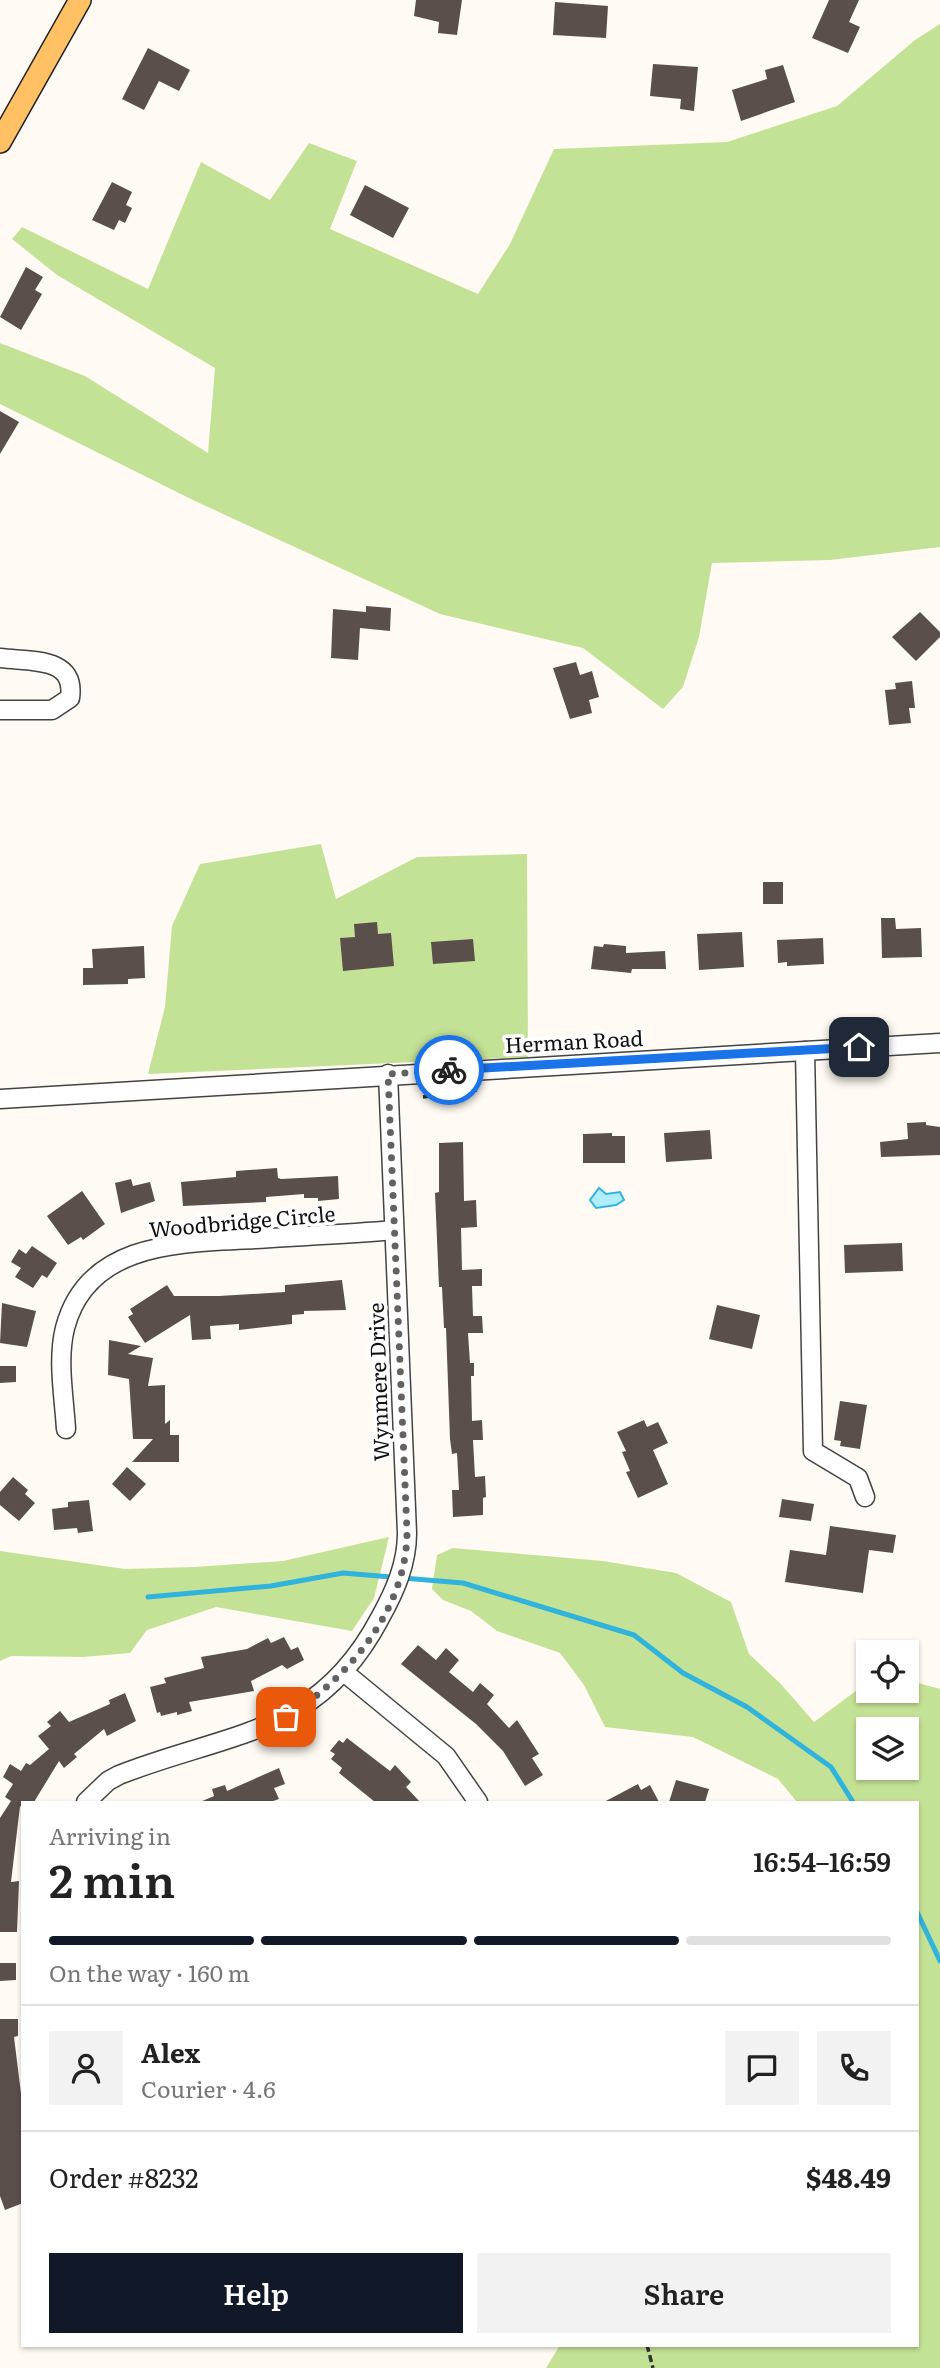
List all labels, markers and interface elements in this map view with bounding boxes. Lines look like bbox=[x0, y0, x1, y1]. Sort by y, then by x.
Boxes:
pin bbox=[829, 1017, 889, 1077]
street label: Herman Road bbox=[504, 1021, 644, 1059]
icon: home bbox=[840, 1028, 878, 1066]
courier bbox=[414, 1035, 484, 1105]
icon: bike bbox=[430, 1051, 468, 1089]
street label: Woodbridge Circle bbox=[148, 1196, 336, 1244]
street label: Wynmere Drive bbox=[359, 1302, 395, 1462]
map controls bbox=[856, 1640, 919, 1780]
button: locate bbox=[856, 1640, 919, 1703]
pin bbox=[256, 1687, 316, 1747]
icon: bag bbox=[267, 1698, 305, 1736]
button: layers bbox=[856, 1717, 919, 1780]
text: Arriving in bbox=[49, 1818, 171, 1852]
text: 16:54–16:59 bbox=[753, 1841, 891, 1880]
text: 2 min bbox=[49, 1844, 175, 1912]
text: On the way · 160 m bbox=[49, 1955, 250, 1989]
button: person bbox=[49, 2031, 123, 2105]
button: chat bbox=[725, 2031, 799, 2105]
button: phone bbox=[817, 2031, 891, 2105]
text: Alex bbox=[141, 2032, 200, 2071]
text: Courier · 4.6 bbox=[141, 2071, 276, 2105]
text: Order #8232 bbox=[49, 2157, 198, 2196]
text: $48.49 bbox=[806, 2157, 891, 2196]
button: Help bbox=[49, 2253, 463, 2333]
button: Share bbox=[477, 2253, 891, 2333]

